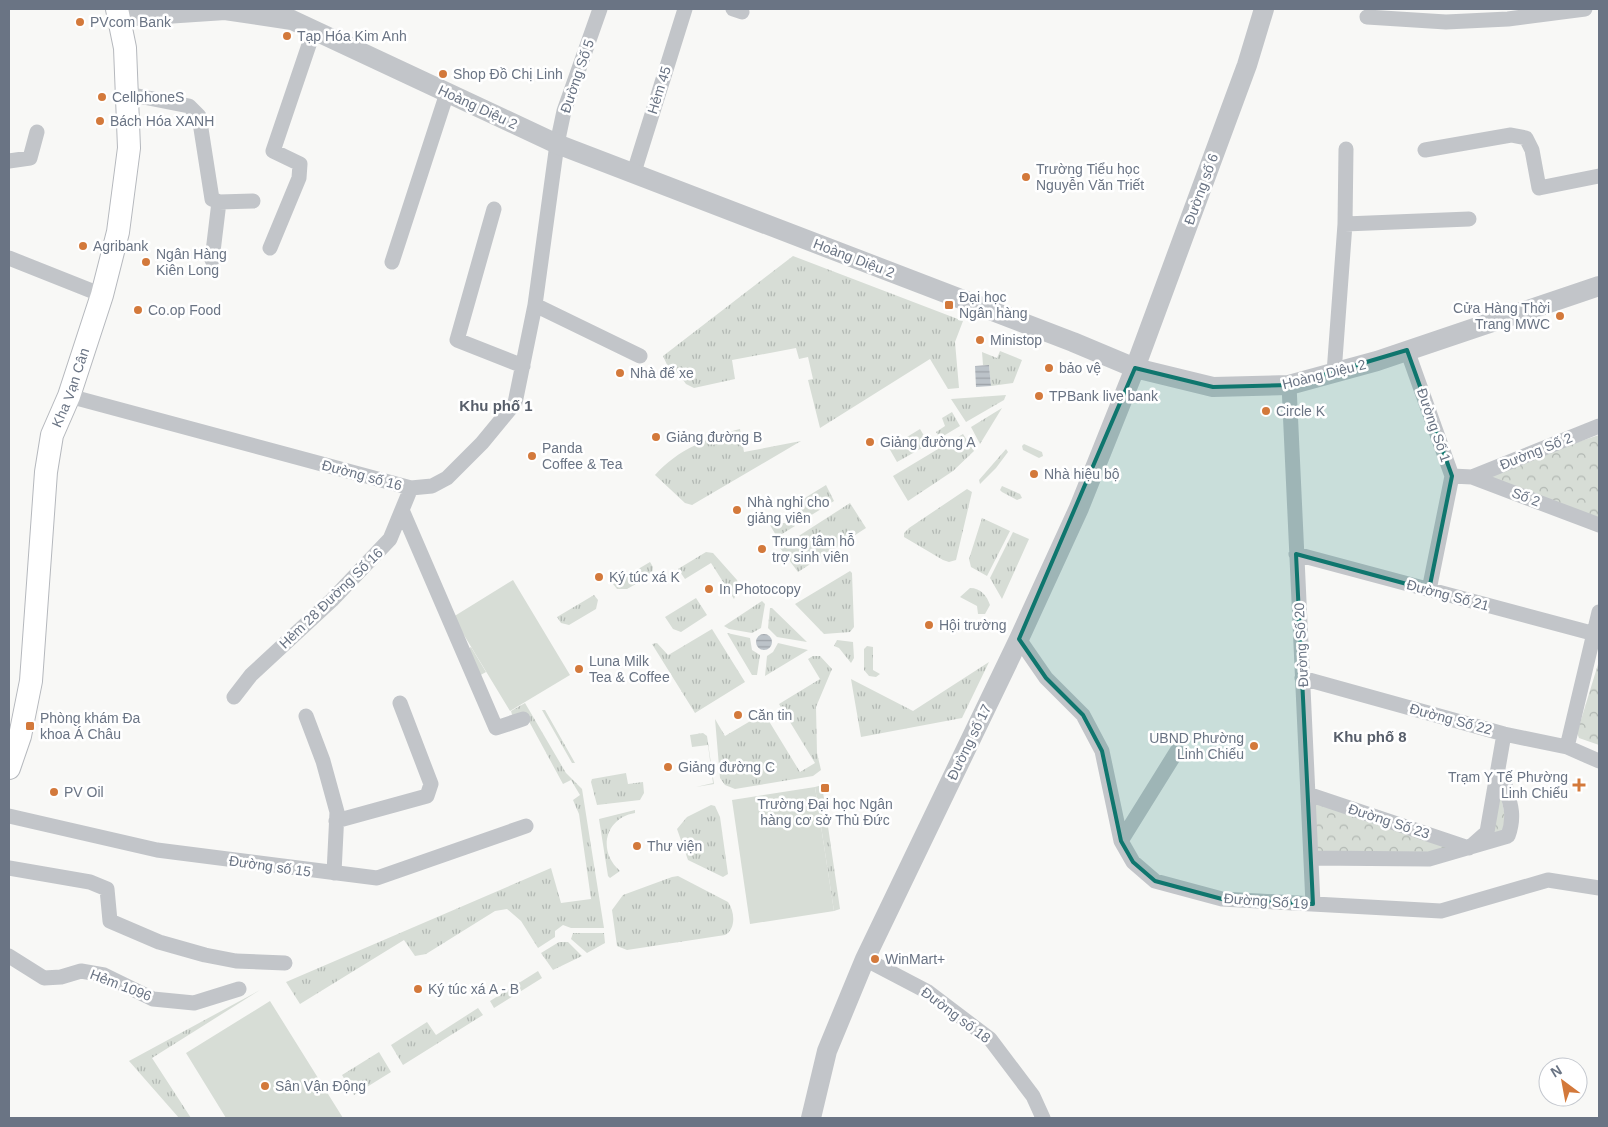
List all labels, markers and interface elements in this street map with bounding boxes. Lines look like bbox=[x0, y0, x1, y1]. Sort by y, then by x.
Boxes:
place label: PVcom Bank bbox=[90, 14, 172, 30]
marker: PVcom Bank bbox=[74, 16, 86, 28]
place label: Tạp Hóa Kim Anh bbox=[297, 28, 407, 44]
marker: Tạp Hóa Kim Anh bbox=[281, 30, 293, 42]
street label: Đường Số 5 bbox=[557, 37, 597, 115]
street label: Hẻm 45 bbox=[644, 64, 674, 116]
place label: Shop Đồ Chị Linh bbox=[453, 66, 563, 82]
marker: Shop Đồ Chị Linh bbox=[437, 68, 449, 80]
street label: Hoàng Diệu 2 bbox=[436, 82, 520, 132]
place label: CellphoneS bbox=[112, 89, 184, 105]
marker: CellphoneS bbox=[96, 91, 108, 103]
place label: Bách Hóa XANH bbox=[110, 113, 214, 129]
marker: Bách Hóa XANH bbox=[94, 115, 106, 127]
street label: Đường số 6 bbox=[1181, 151, 1221, 227]
place label: Trường Tiểu học Nguyễn Văn Triết bbox=[1036, 161, 1144, 193]
marker: Trường Tiểu học Nguyễn Văn Triết bbox=[1020, 171, 1032, 183]
street label: Hoàng Diệu 2 bbox=[811, 235, 897, 281]
place label: Agribank bbox=[93, 238, 149, 254]
marker: Agribank bbox=[77, 240, 89, 252]
place label: Ngân Hàng Kiên Long bbox=[156, 246, 227, 278]
marker: Ngân Hàng Kiên Long bbox=[140, 256, 152, 268]
place label: Đại học Ngân hàng bbox=[959, 289, 1028, 321]
marker: Đại học Ngân hàng bbox=[943, 299, 955, 311]
place label: Cửa Hàng Thời Trang MWC bbox=[1453, 300, 1550, 332]
place label: Co.op Food bbox=[148, 302, 221, 318]
marker: Co.op Food bbox=[132, 304, 144, 316]
marker: Cửa Hàng Thời Trang MWC bbox=[1554, 310, 1566, 322]
place label: Ministop bbox=[990, 332, 1042, 348]
marker: Ministop bbox=[974, 334, 986, 346]
street label: Kha Vạn Cân bbox=[48, 346, 92, 430]
street label: Hoàng Diệu 2 bbox=[1281, 356, 1368, 392]
place label: bảo vệ bbox=[1059, 360, 1101, 376]
marker: bảo vệ bbox=[1043, 362, 1055, 374]
place label: Nhà để xe bbox=[630, 365, 694, 381]
marker: Nhà để xe bbox=[614, 367, 626, 379]
street label: Đường Số 1 bbox=[1414, 386, 1454, 464]
place label: TPBank live bank bbox=[1049, 388, 1159, 404]
marker: TPBank live bank bbox=[1033, 390, 1045, 402]
district label: Khu phố 1 bbox=[459, 397, 533, 414]
place label: Circle K bbox=[1276, 403, 1326, 419]
marker: Circle K bbox=[1260, 405, 1272, 417]
place label: Giảng đường B bbox=[666, 429, 762, 445]
street label: Đường Số 2 bbox=[1497, 429, 1575, 473]
marker: Giảng đường B bbox=[650, 431, 662, 443]
place label: Giảng đường A bbox=[880, 434, 976, 450]
marker: Giảng đường A bbox=[864, 436, 876, 448]
place label: Panda Coffee & Tea bbox=[542, 440, 623, 472]
marker: Panda Coffee & Tea bbox=[526, 450, 538, 462]
street label: Đường số 16 bbox=[320, 457, 404, 493]
place label: Nhà hiệu bộ bbox=[1044, 466, 1120, 482]
marker: Nhà hiệu bộ bbox=[1028, 468, 1040, 480]
street label: Số 2 bbox=[1510, 484, 1543, 510]
place label: Nhà nghỉ cho giảng viên bbox=[747, 494, 830, 526]
marker: Nhà nghỉ cho giảng viên bbox=[731, 504, 743, 516]
place label: Trung tâm hỗ trợ sinh viên bbox=[772, 533, 855, 565]
marker: Trung tâm hỗ trợ sinh viên bbox=[756, 543, 768, 555]
street label: Hẻm 28 Đường Số 16 bbox=[276, 544, 386, 652]
place label: Ký túc xá K bbox=[609, 569, 680, 585]
marker: Ký túc xá K bbox=[593, 571, 605, 583]
street label: Đường Số 21 bbox=[1405, 576, 1491, 614]
place label: In Photocopy bbox=[719, 581, 801, 597]
marker: In Photocopy bbox=[703, 583, 715, 595]
street label: Đường Số 20 bbox=[1291, 602, 1311, 688]
place label: Hội trường bbox=[939, 617, 1007, 633]
marker: Hội trường bbox=[923, 619, 935, 631]
place label: Luna Milk Tea & Coffee bbox=[589, 653, 670, 685]
marker: Luna Milk Tea & Coffee bbox=[573, 663, 585, 675]
street label: Đường Số 22 bbox=[1408, 700, 1494, 738]
street label: Đường số 17 bbox=[944, 701, 994, 783]
place label: Căn tin bbox=[748, 707, 792, 723]
marker: Căn tin bbox=[732, 709, 744, 721]
place label: Phòng khám Đa khoa Á Châu bbox=[40, 710, 141, 742]
marker: Phòng khám Đa khoa Á Châu bbox=[24, 720, 36, 732]
district label: Khu phố 8 bbox=[1333, 728, 1407, 745]
place label: UBND Phường Linh Chiểu bbox=[1149, 730, 1244, 762]
marker: UBND Phường Linh Chiểu bbox=[1248, 740, 1260, 752]
place label: Giảng đường C bbox=[678, 759, 775, 775]
marker: Giảng đường C bbox=[662, 761, 674, 773]
place label: Trạm Y Tế Phường Linh Chiểu bbox=[1448, 769, 1568, 801]
marker: Trạm Y Tế Phường Linh Chiểu bbox=[1572, 778, 1586, 792]
marker: Trường Đại học Ngân hàng cơ sở Thủ Đức bbox=[819, 782, 831, 794]
place label: PV Oil bbox=[64, 784, 104, 800]
marker: PV Oil bbox=[48, 786, 60, 798]
place label: Trường Đại học Ngân hàng cơ sở Thủ Đức bbox=[757, 796, 893, 828]
street label: Đường Số 23 bbox=[1346, 800, 1432, 842]
place label: Thư viện bbox=[647, 838, 702, 854]
marker: Thư viện bbox=[631, 840, 643, 852]
street label: Đường số 15 bbox=[228, 852, 312, 880]
street label: Đường Số 19 bbox=[1223, 890, 1309, 912]
place label: WinMart+ bbox=[885, 951, 945, 967]
marker: WinMart+ bbox=[869, 953, 881, 965]
street label: Hẻm 1096 bbox=[88, 966, 154, 1004]
place label: Ký túc xá A - B bbox=[428, 981, 519, 997]
marker: Ký túc xá A - B bbox=[412, 983, 424, 995]
street label: Đường số 18 bbox=[918, 984, 994, 1046]
north arrow bbox=[1538, 1057, 1588, 1107]
text: N bbox=[1548, 1062, 1565, 1080]
place label: Sân Vận Động bbox=[275, 1078, 366, 1094]
marker: Sân Vận Động bbox=[259, 1080, 271, 1092]

